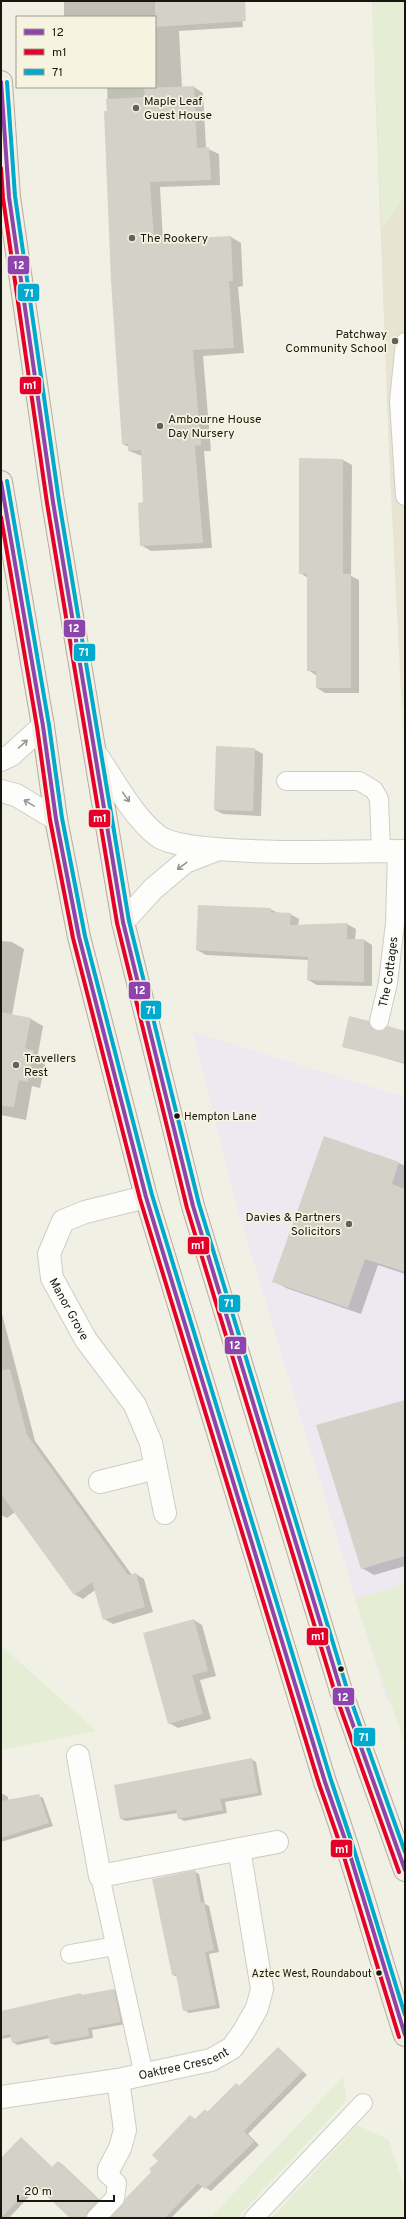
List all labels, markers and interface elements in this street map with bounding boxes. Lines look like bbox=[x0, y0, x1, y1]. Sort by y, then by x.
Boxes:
legend bbox=[16, 16, 156, 88]
text: 12 bbox=[52, 25, 64, 41]
text: m1 bbox=[52, 45, 67, 61]
text: 71 bbox=[52, 65, 63, 81]
place label: Maple Leaf Guest House bbox=[144, 94, 212, 124]
marker: Maple Leaf Guest House bbox=[131, 103, 141, 113]
place label: The Rookery bbox=[140, 231, 208, 247]
marker: The Rookery bbox=[127, 233, 137, 243]
line badge: 12 bbox=[7, 255, 30, 275]
text: 12 bbox=[13, 259, 25, 273]
line badge: 71 bbox=[17, 283, 40, 302]
text: 71 bbox=[24, 287, 34, 301]
place label: Patchway Community School bbox=[285, 327, 387, 357]
marker: Patchway Community School bbox=[390, 336, 400, 346]
line badge: m1 bbox=[19, 376, 42, 395]
text: m1 bbox=[23, 379, 37, 393]
place label: Ambourne House Day Nursery bbox=[168, 412, 261, 442]
marker: Ambourne House Day Nursery bbox=[155, 421, 165, 431]
line badge: 12 bbox=[63, 619, 86, 638]
text: 12 bbox=[68, 622, 80, 636]
line badge: 71 bbox=[73, 643, 96, 662]
text: 71 bbox=[79, 646, 89, 660]
one-way arrow bbox=[18, 739, 28, 749]
one-way arrow bbox=[122, 792, 130, 803]
one-way arrow bbox=[23, 798, 35, 806]
line badge: m1 bbox=[88, 809, 111, 828]
text: m1 bbox=[93, 812, 107, 826]
one-way arrow bbox=[176, 862, 187, 870]
street label: The Cottages bbox=[375, 936, 402, 1009]
line badge: 12 bbox=[128, 981, 151, 1000]
text: 12 bbox=[134, 984, 146, 998]
line badge: 71 bbox=[140, 1000, 162, 1020]
text: 71 bbox=[146, 1004, 156, 1018]
place label: Travellers Rest bbox=[24, 1051, 76, 1081]
marker: Travellers Rest bbox=[11, 1060, 21, 1070]
place label: Hempton Lane bbox=[184, 1110, 257, 1124]
marker: Hempton Lane bbox=[172, 1111, 182, 1121]
place label: Davies & Partners Solicitors bbox=[245, 1210, 341, 1240]
marker: Davies & Partners Solicitors bbox=[344, 1219, 354, 1229]
line badge: m1 bbox=[187, 1236, 210, 1255]
text: m1 bbox=[191, 1239, 205, 1253]
street label: Manor Grove bbox=[45, 1276, 92, 1343]
line badge: 71 bbox=[218, 1294, 241, 1313]
text: 71 bbox=[224, 1297, 234, 1311]
line badge: 12 bbox=[224, 1336, 247, 1355]
text: 12 bbox=[229, 1339, 241, 1353]
line badge: m1 bbox=[306, 1627, 329, 1646]
text: m1 bbox=[311, 1630, 325, 1644]
unlabelled marker bbox=[336, 1664, 346, 1674]
line badge: 12 bbox=[332, 1687, 355, 1706]
text: 12 bbox=[337, 1691, 349, 1705]
line badge: 71 bbox=[353, 1727, 376, 1747]
text: 71 bbox=[359, 1731, 369, 1745]
line badge: m1 bbox=[330, 1839, 353, 1858]
text: m1 bbox=[335, 1843, 349, 1857]
place label: Aztec West, Roundabout bbox=[251, 1967, 372, 1981]
marker: Aztec West, Roundabout bbox=[374, 1968, 384, 1978]
street label: Oaktree Crescent bbox=[137, 2044, 232, 2084]
scale bar bbox=[18, 2177, 114, 2203]
text: 20 m bbox=[24, 2184, 52, 2200]

